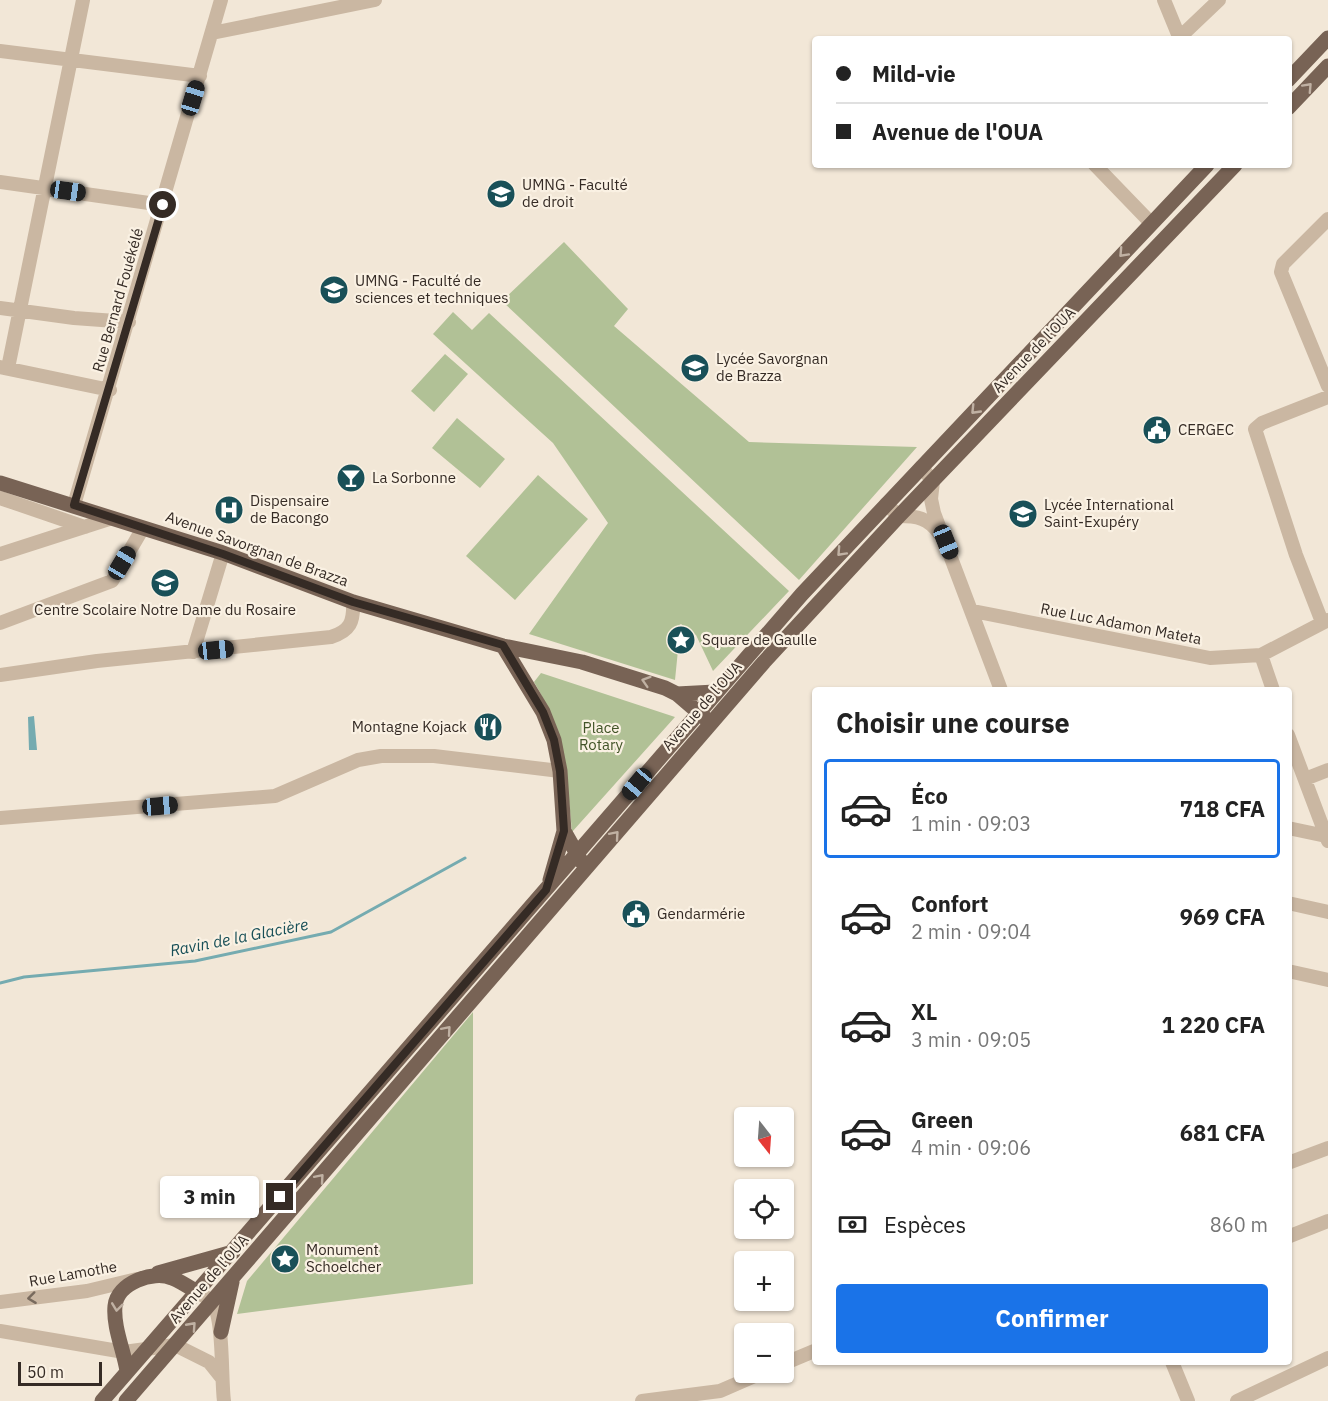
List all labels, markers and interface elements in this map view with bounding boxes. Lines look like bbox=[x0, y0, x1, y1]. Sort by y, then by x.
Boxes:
text: Mild-vie bbox=[872, 59, 956, 88]
car bbox=[179, 78, 207, 118]
one-way arrow bbox=[1301, 83, 1312, 94]
text: Avenue de l'OUA bbox=[872, 117, 1043, 146]
place label: UMNG - Faculté de droit bbox=[522, 175, 628, 211]
school or university icon: UMNG - Faculté de droit bbox=[485, 178, 517, 210]
car bbox=[49, 180, 87, 202]
route start bbox=[149, 191, 176, 218]
street label: Rue Bernard Fouékélé bbox=[88, 226, 147, 374]
one-way arrow bbox=[1119, 246, 1130, 257]
place label: UMNG - Faculté de sciences et techniques bbox=[355, 271, 508, 307]
school or university icon: UMNG - Faculté de sciences et techniques bbox=[318, 274, 350, 306]
street label: Avenue de l'OUA bbox=[988, 303, 1080, 396]
place label: Lycée Savorgnan de Brazza bbox=[716, 349, 828, 385]
school or university icon: Lycée Savorgnan de Brazza bbox=[679, 352, 711, 384]
one-way arrow bbox=[971, 403, 982, 413]
public building icon: CERGEC bbox=[1141, 414, 1173, 446]
place label: CERGEC bbox=[1178, 420, 1234, 439]
bar icon: La Sorbonne bbox=[335, 462, 367, 494]
place label: La Sorbonne bbox=[372, 468, 456, 487]
place label: Dispensaire de Bacongo bbox=[250, 491, 329, 527]
hospital icon: Dispensaire de Bacongo bbox=[213, 494, 245, 526]
place label: Lycée International Saint-Exupéry bbox=[1044, 495, 1174, 531]
school or university icon: Lycée International Saint-Exupéry bbox=[1007, 498, 1039, 530]
street label: Avenue Savorgnan de Brazza bbox=[163, 507, 351, 590]
car bbox=[931, 522, 961, 562]
car bbox=[105, 543, 139, 583]
one-way arrow bbox=[838, 545, 849, 556]
school or university icon: Centre Scolaire Notre Dame du Rosaire bbox=[149, 567, 181, 599]
street label: Rue Luc Adamon Mateta bbox=[1039, 599, 1203, 648]
place label: Centre Scolaire Notre Dame du Rosaire bbox=[34, 600, 296, 619]
place icon: Square de Gaulle bbox=[665, 624, 697, 656]
place label: Square de Gaulle bbox=[702, 630, 817, 649]
car bbox=[197, 639, 235, 661]
street label: Avenue de l'OUA bbox=[658, 657, 746, 754]
one-way arrow bbox=[641, 676, 652, 689]
text: Choisir une course bbox=[836, 705, 1070, 740]
restaurant icon: Montagne Kojack bbox=[472, 711, 504, 743]
place label: Montagne Kojack bbox=[352, 717, 467, 736]
park label: Place Rotary bbox=[579, 718, 624, 754]
car bbox=[619, 764, 655, 804]
text: Éco bbox=[911, 781, 948, 810]
icon: car bbox=[839, 782, 893, 836]
text: 718 CFA bbox=[1180, 794, 1265, 823]
car bbox=[141, 795, 179, 817]
text: 1 min · 09:03 bbox=[911, 810, 1031, 837]
one-way arrow bbox=[608, 831, 619, 842]
text: Confort bbox=[911, 889, 989, 918]
icon: car bbox=[839, 890, 893, 944]
public building icon: Gendarmérie bbox=[620, 898, 652, 930]
text: 969 CFA bbox=[1180, 902, 1265, 931]
place label: Gendarmérie bbox=[657, 904, 745, 923]
water label: Ravin de la Glacière bbox=[168, 914, 310, 960]
text: 2 min · 09:04 bbox=[911, 918, 1031, 945]
text: XL bbox=[911, 997, 937, 1026]
icon: car bbox=[839, 998, 893, 1052]
text: 1 220 CFA bbox=[1161, 1010, 1265, 1039]
one-way arrow bbox=[440, 1026, 451, 1037]
text: 3 min · 09:05 bbox=[911, 1026, 1031, 1053]
text: Green bbox=[911, 1105, 973, 1134]
icon: car bbox=[839, 1106, 893, 1160]
north arrow bbox=[734, 1107, 794, 1167]
map controls bbox=[734, 1107, 794, 1383]
text: 681 CFA bbox=[1180, 1118, 1265, 1147]
text: 4 min · 09:06 bbox=[911, 1134, 1031, 1161]
one-way arrow bbox=[313, 1174, 324, 1185]
callout: 3 min bbox=[160, 1176, 259, 1218]
button: locate bbox=[734, 1179, 794, 1239]
text: 3 min bbox=[183, 1183, 236, 1210]
route end bbox=[266, 1183, 293, 1210]
icon: cash bbox=[836, 1208, 869, 1241]
text: Espèces bbox=[884, 1210, 966, 1239]
text: 860 m bbox=[1210, 1211, 1268, 1238]
street label: Avenue de l'OUA bbox=[165, 1230, 253, 1327]
place label: Monument Schoelcher bbox=[306, 1240, 382, 1276]
place icon: Monument Schoelcher bbox=[269, 1243, 301, 1275]
button: + bbox=[734, 1251, 794, 1311]
street label: Rue Lamothe bbox=[27, 1256, 118, 1291]
button: Confirmer bbox=[836, 1284, 1268, 1353]
one-way arrow bbox=[27, 1292, 36, 1304]
one-way arrow bbox=[111, 1302, 124, 1312]
one-way arrow bbox=[185, 1322, 196, 1332]
button: − bbox=[734, 1323, 794, 1383]
scale bar bbox=[18, 1359, 102, 1386]
text: 50 m bbox=[27, 1362, 64, 1382]

